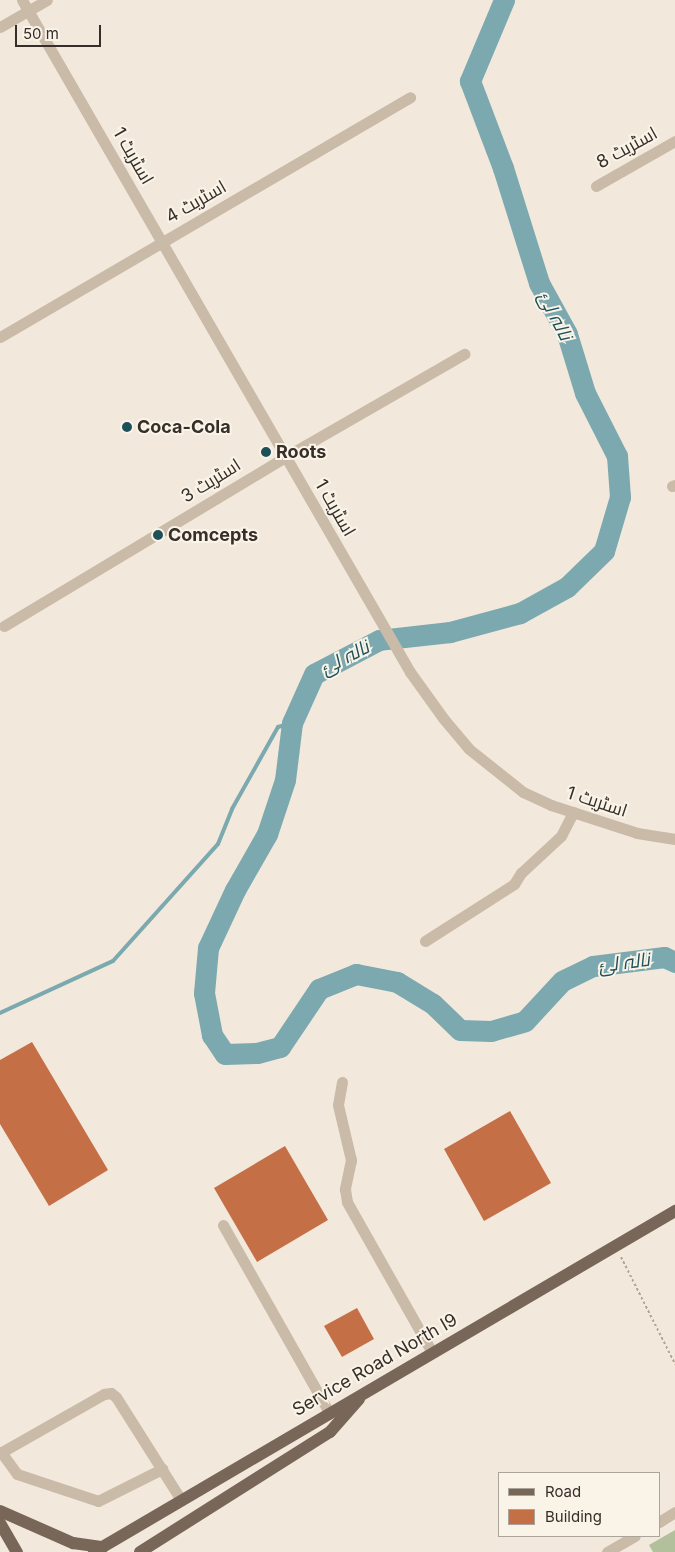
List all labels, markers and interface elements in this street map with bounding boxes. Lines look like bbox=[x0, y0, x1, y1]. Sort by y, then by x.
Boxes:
scale bar bbox=[18, 15, 104, 47]
text: 50 m bbox=[23, 24, 59, 43]
street label: اسٹریٹ 8 bbox=[593, 123, 661, 173]
street label: اسٹریٹ 1 bbox=[108, 124, 158, 188]
street label: اسٹریٹ 4 bbox=[162, 176, 230, 228]
water label: نالہ لئ bbox=[533, 288, 577, 344]
place label: Coca-Cola bbox=[137, 416, 231, 438]
marker: Coca-Cola bbox=[121, 421, 133, 433]
place label: Roots bbox=[276, 441, 326, 463]
marker: Roots bbox=[260, 446, 272, 458]
street label: اسٹریٹ 3 bbox=[177, 454, 245, 508]
street label: اسٹریٹ 1 bbox=[310, 476, 360, 540]
place label: Comcepts bbox=[168, 524, 258, 546]
marker: Comcepts bbox=[152, 529, 164, 541]
water label: نالہ لئ bbox=[317, 636, 373, 680]
street label: اسٹریٹ 1 bbox=[564, 782, 630, 822]
water label: نالہ لئ bbox=[597, 948, 651, 978]
street label: Service Road North I9 bbox=[289, 1309, 461, 1421]
legend bbox=[498, 1472, 660, 1537]
text: Road bbox=[545, 1482, 581, 1501]
text: Building bbox=[545, 1507, 602, 1526]

